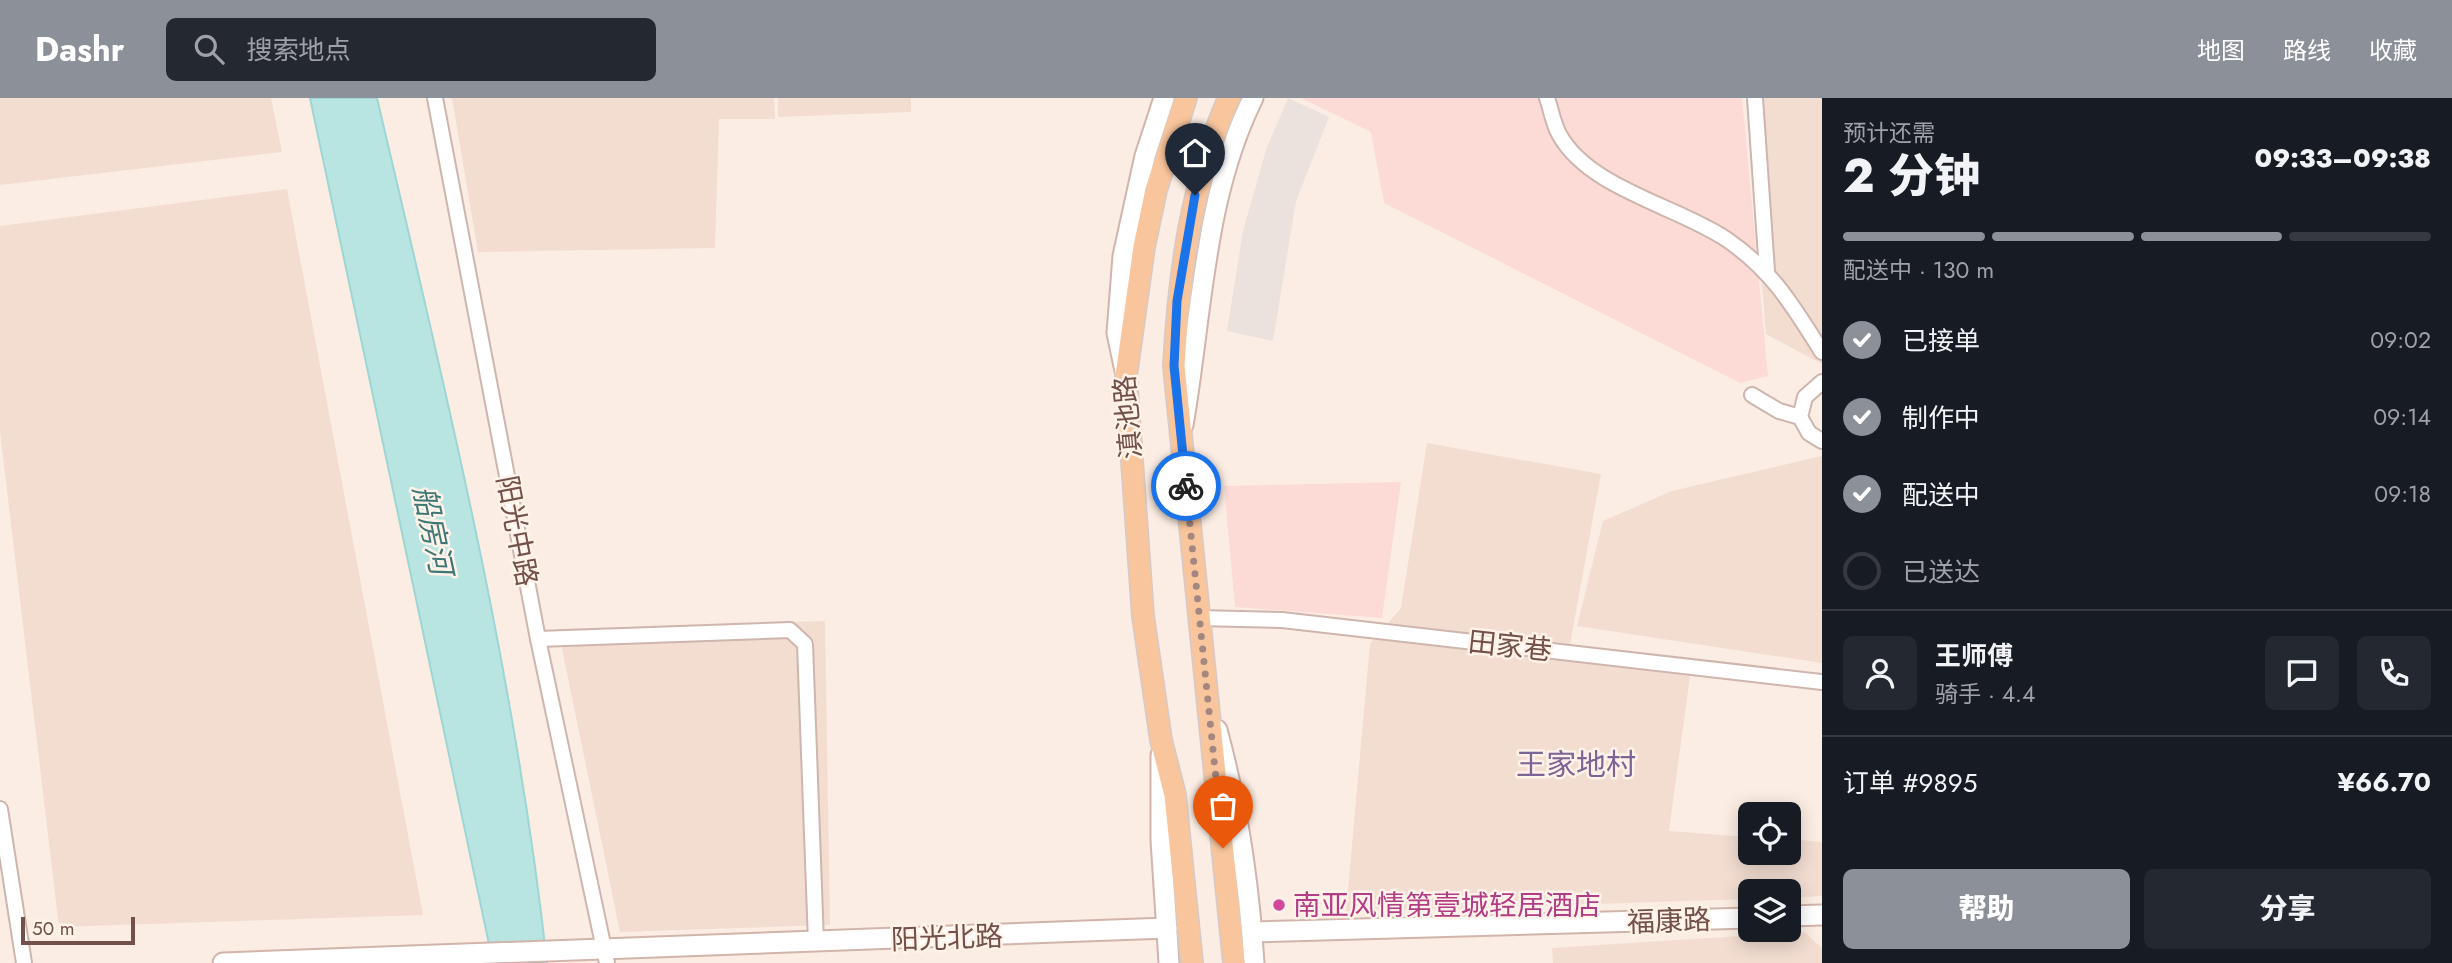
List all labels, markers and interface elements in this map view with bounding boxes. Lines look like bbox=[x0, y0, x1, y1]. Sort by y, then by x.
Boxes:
search box bbox=[166, 18, 656, 81]
text: Dashr bbox=[35, 26, 124, 73]
icon: search bbox=[190, 30, 228, 68]
text: 搜索地点 bbox=[246, 31, 350, 69]
text: 地图 bbox=[2197, 33, 2245, 68]
text: 路线 bbox=[2283, 33, 2331, 68]
text: 收藏 bbox=[2369, 33, 2417, 68]
text: 预计还需 bbox=[1843, 116, 1935, 150]
pin bbox=[1165, 123, 1225, 195]
icon: home bbox=[1176, 134, 1214, 172]
text: 09:33–09:38 bbox=[2254, 139, 2431, 177]
text: 2 分钟 bbox=[1843, 143, 1980, 209]
text: 配送中 · 130 m bbox=[1843, 253, 1994, 287]
icon: check bbox=[1843, 321, 1881, 359]
text: 已接单 bbox=[1902, 322, 1980, 360]
text: 09:02 bbox=[2370, 323, 2431, 357]
street label: 滇池路 bbox=[1104, 373, 1152, 461]
icon: check bbox=[1843, 398, 1881, 436]
text: 制作中 bbox=[1902, 399, 1980, 437]
text: 09:14 bbox=[2373, 400, 2431, 434]
courier bbox=[1151, 451, 1221, 521]
icon: bike bbox=[1167, 467, 1205, 505]
street label: 阳光中路 bbox=[486, 472, 548, 590]
icon: check bbox=[1843, 475, 1881, 513]
text: 配送中 bbox=[1902, 476, 1980, 514]
text: 09:18 bbox=[2374, 477, 2431, 511]
water label: 船房河 bbox=[403, 482, 464, 583]
text: 已送达 bbox=[1902, 553, 1980, 591]
street label: 田家巷 bbox=[1466, 621, 1554, 671]
button: person bbox=[1843, 636, 1917, 710]
button: chat bbox=[2265, 636, 2339, 710]
button: phone bbox=[2357, 636, 2431, 710]
text: 王师傅 bbox=[1935, 637, 2013, 675]
text: 骑手 · 4.4 bbox=[1935, 677, 2035, 711]
district label: 王家地村 bbox=[1516, 743, 1636, 786]
text: ¥66.70 bbox=[2338, 763, 2431, 801]
text: 订单 #9895 bbox=[1843, 764, 1977, 802]
pin bbox=[1193, 776, 1253, 848]
icon: bag bbox=[1204, 787, 1242, 825]
map controls bbox=[1738, 802, 1801, 942]
button: locate bbox=[1738, 802, 1801, 865]
button: 帮助 bbox=[1843, 869, 2130, 949]
button: 分享 bbox=[2144, 869, 2431, 949]
button: layers bbox=[1738, 879, 1801, 942]
place label: 南亚风情第壹城轻居酒店 bbox=[1293, 885, 1601, 926]
marker: 南亚风情第壹城轻居酒店 bbox=[1271, 897, 1287, 913]
street label: 福康路 bbox=[1626, 899, 1712, 943]
scale bar bbox=[21, 914, 135, 946]
text: 50 m bbox=[32, 915, 75, 942]
street label: 阳光北路 bbox=[890, 916, 1004, 960]

